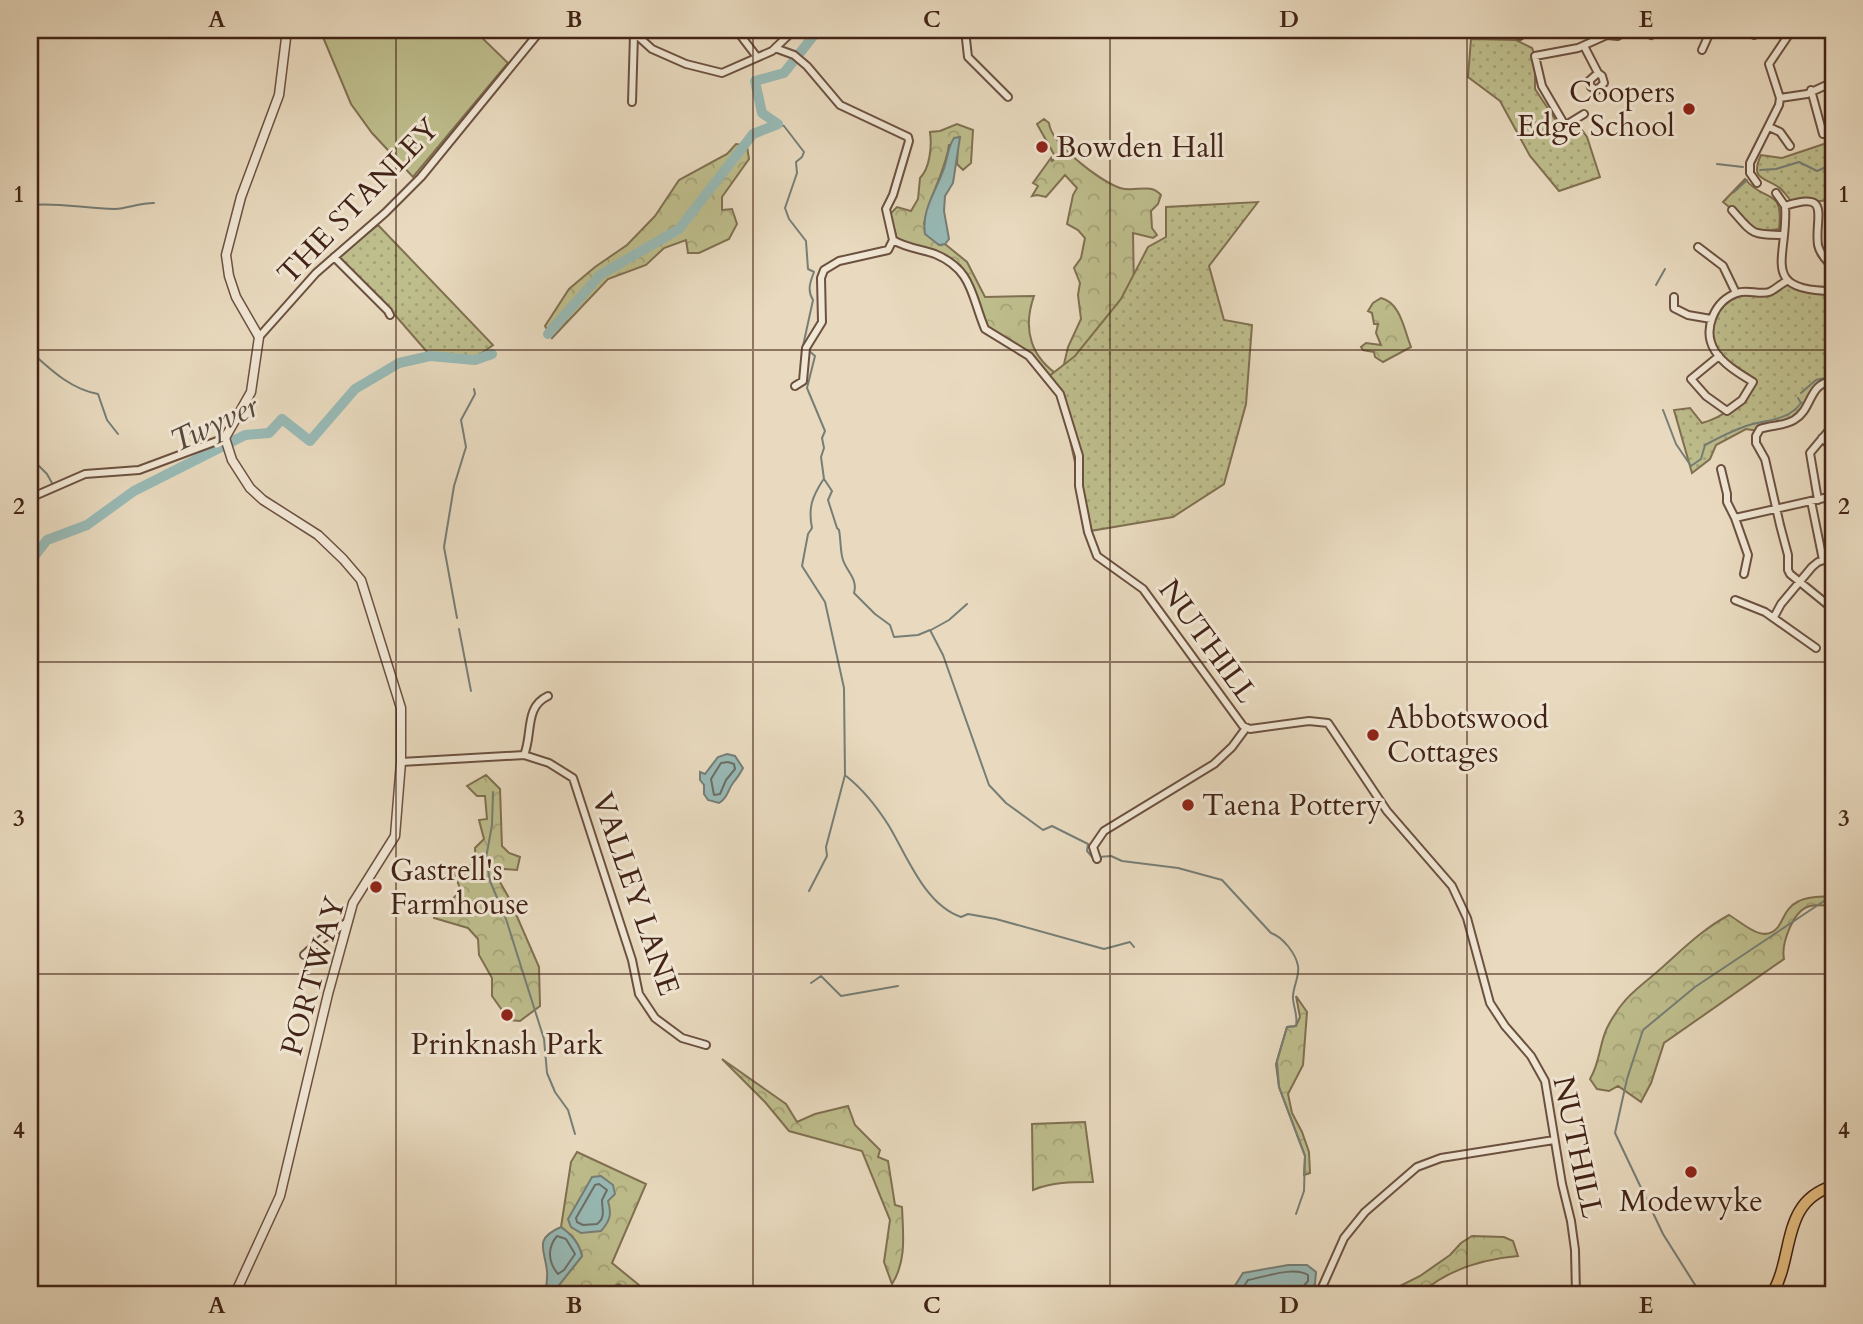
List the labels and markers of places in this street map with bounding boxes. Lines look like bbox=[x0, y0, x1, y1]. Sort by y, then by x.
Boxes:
place label: Coopers Edge School bbox=[1517, 72, 1675, 147]
marker: Coopers Edge School bbox=[1681, 101, 1697, 117]
place label: Bowden Hall bbox=[1056, 127, 1225, 168]
marker: Bowden Hall bbox=[1034, 139, 1050, 155]
place label: Abbotswood Cottages bbox=[1387, 698, 1549, 773]
marker: Abbotswood Cottages bbox=[1365, 727, 1381, 743]
place label: Taena Pottery bbox=[1202, 785, 1382, 826]
marker: Taena Pottery bbox=[1180, 797, 1196, 813]
place label: Gastrell's Farmhouse bbox=[390, 850, 529, 925]
marker: Gastrell's Farmhouse bbox=[368, 879, 384, 895]
marker: Prinknash Park bbox=[499, 1007, 515, 1023]
place label: Prinknash Park bbox=[411, 1024, 603, 1065]
marker: Modewyke bbox=[1683, 1164, 1699, 1180]
place label: Modewyke bbox=[1619, 1181, 1763, 1222]

